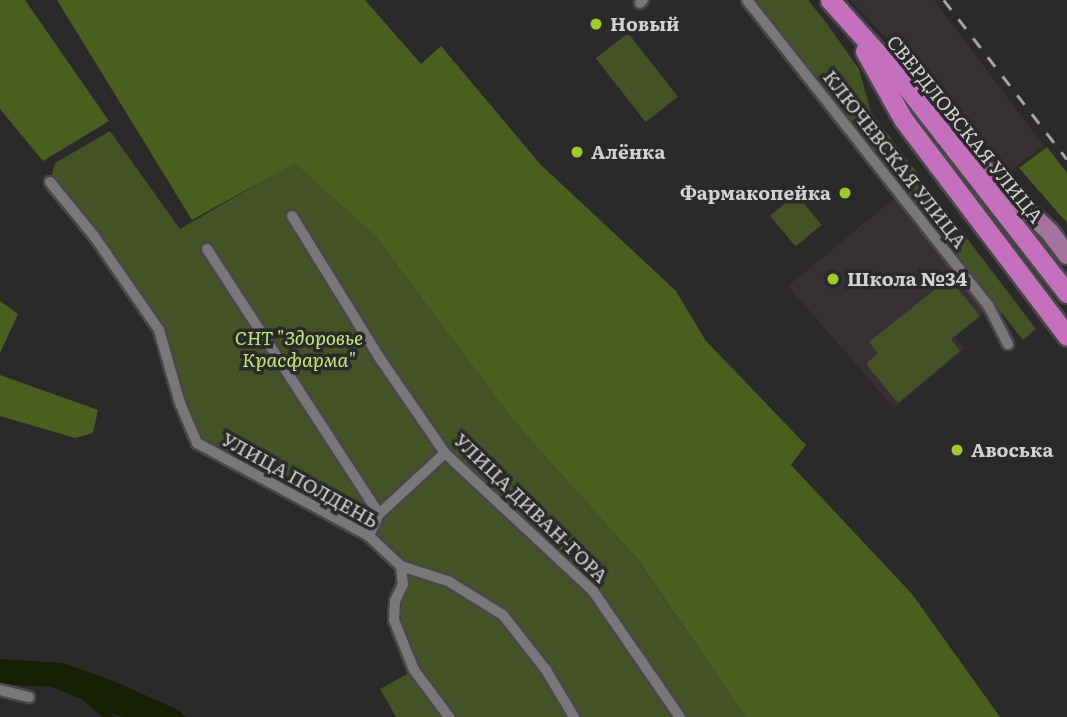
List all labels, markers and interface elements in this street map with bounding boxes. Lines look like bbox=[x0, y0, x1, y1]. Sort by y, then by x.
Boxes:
place label: Новый bbox=[610, 13, 679, 35]
marker: Новый bbox=[588, 16, 604, 32]
street label: СВЕРДЛОВСКАЯ УЛИЦА bbox=[882, 31, 1048, 227]
street label: КЛЮЧЕВСКАЯ УЛИЦА bbox=[819, 66, 971, 252]
place label: Алёнка bbox=[591, 141, 665, 163]
marker: Алёнка bbox=[569, 144, 585, 160]
place label: Фармакопейка bbox=[680, 182, 831, 204]
marker: Фармакопейка bbox=[837, 185, 853, 201]
place label: Школа №34 bbox=[847, 268, 967, 290]
marker: Школа №34 bbox=[825, 271, 841, 287]
park label: СНТ "Здоровье Красфарма" bbox=[235, 327, 363, 371]
street label: УЛИЦА ПОЛДЕНЬ bbox=[218, 428, 382, 532]
street label: УЛИЦА ДИВАН-ГОРА bbox=[449, 429, 613, 587]
place label: Авоська bbox=[971, 439, 1053, 461]
marker: Авоська bbox=[949, 442, 965, 458]

